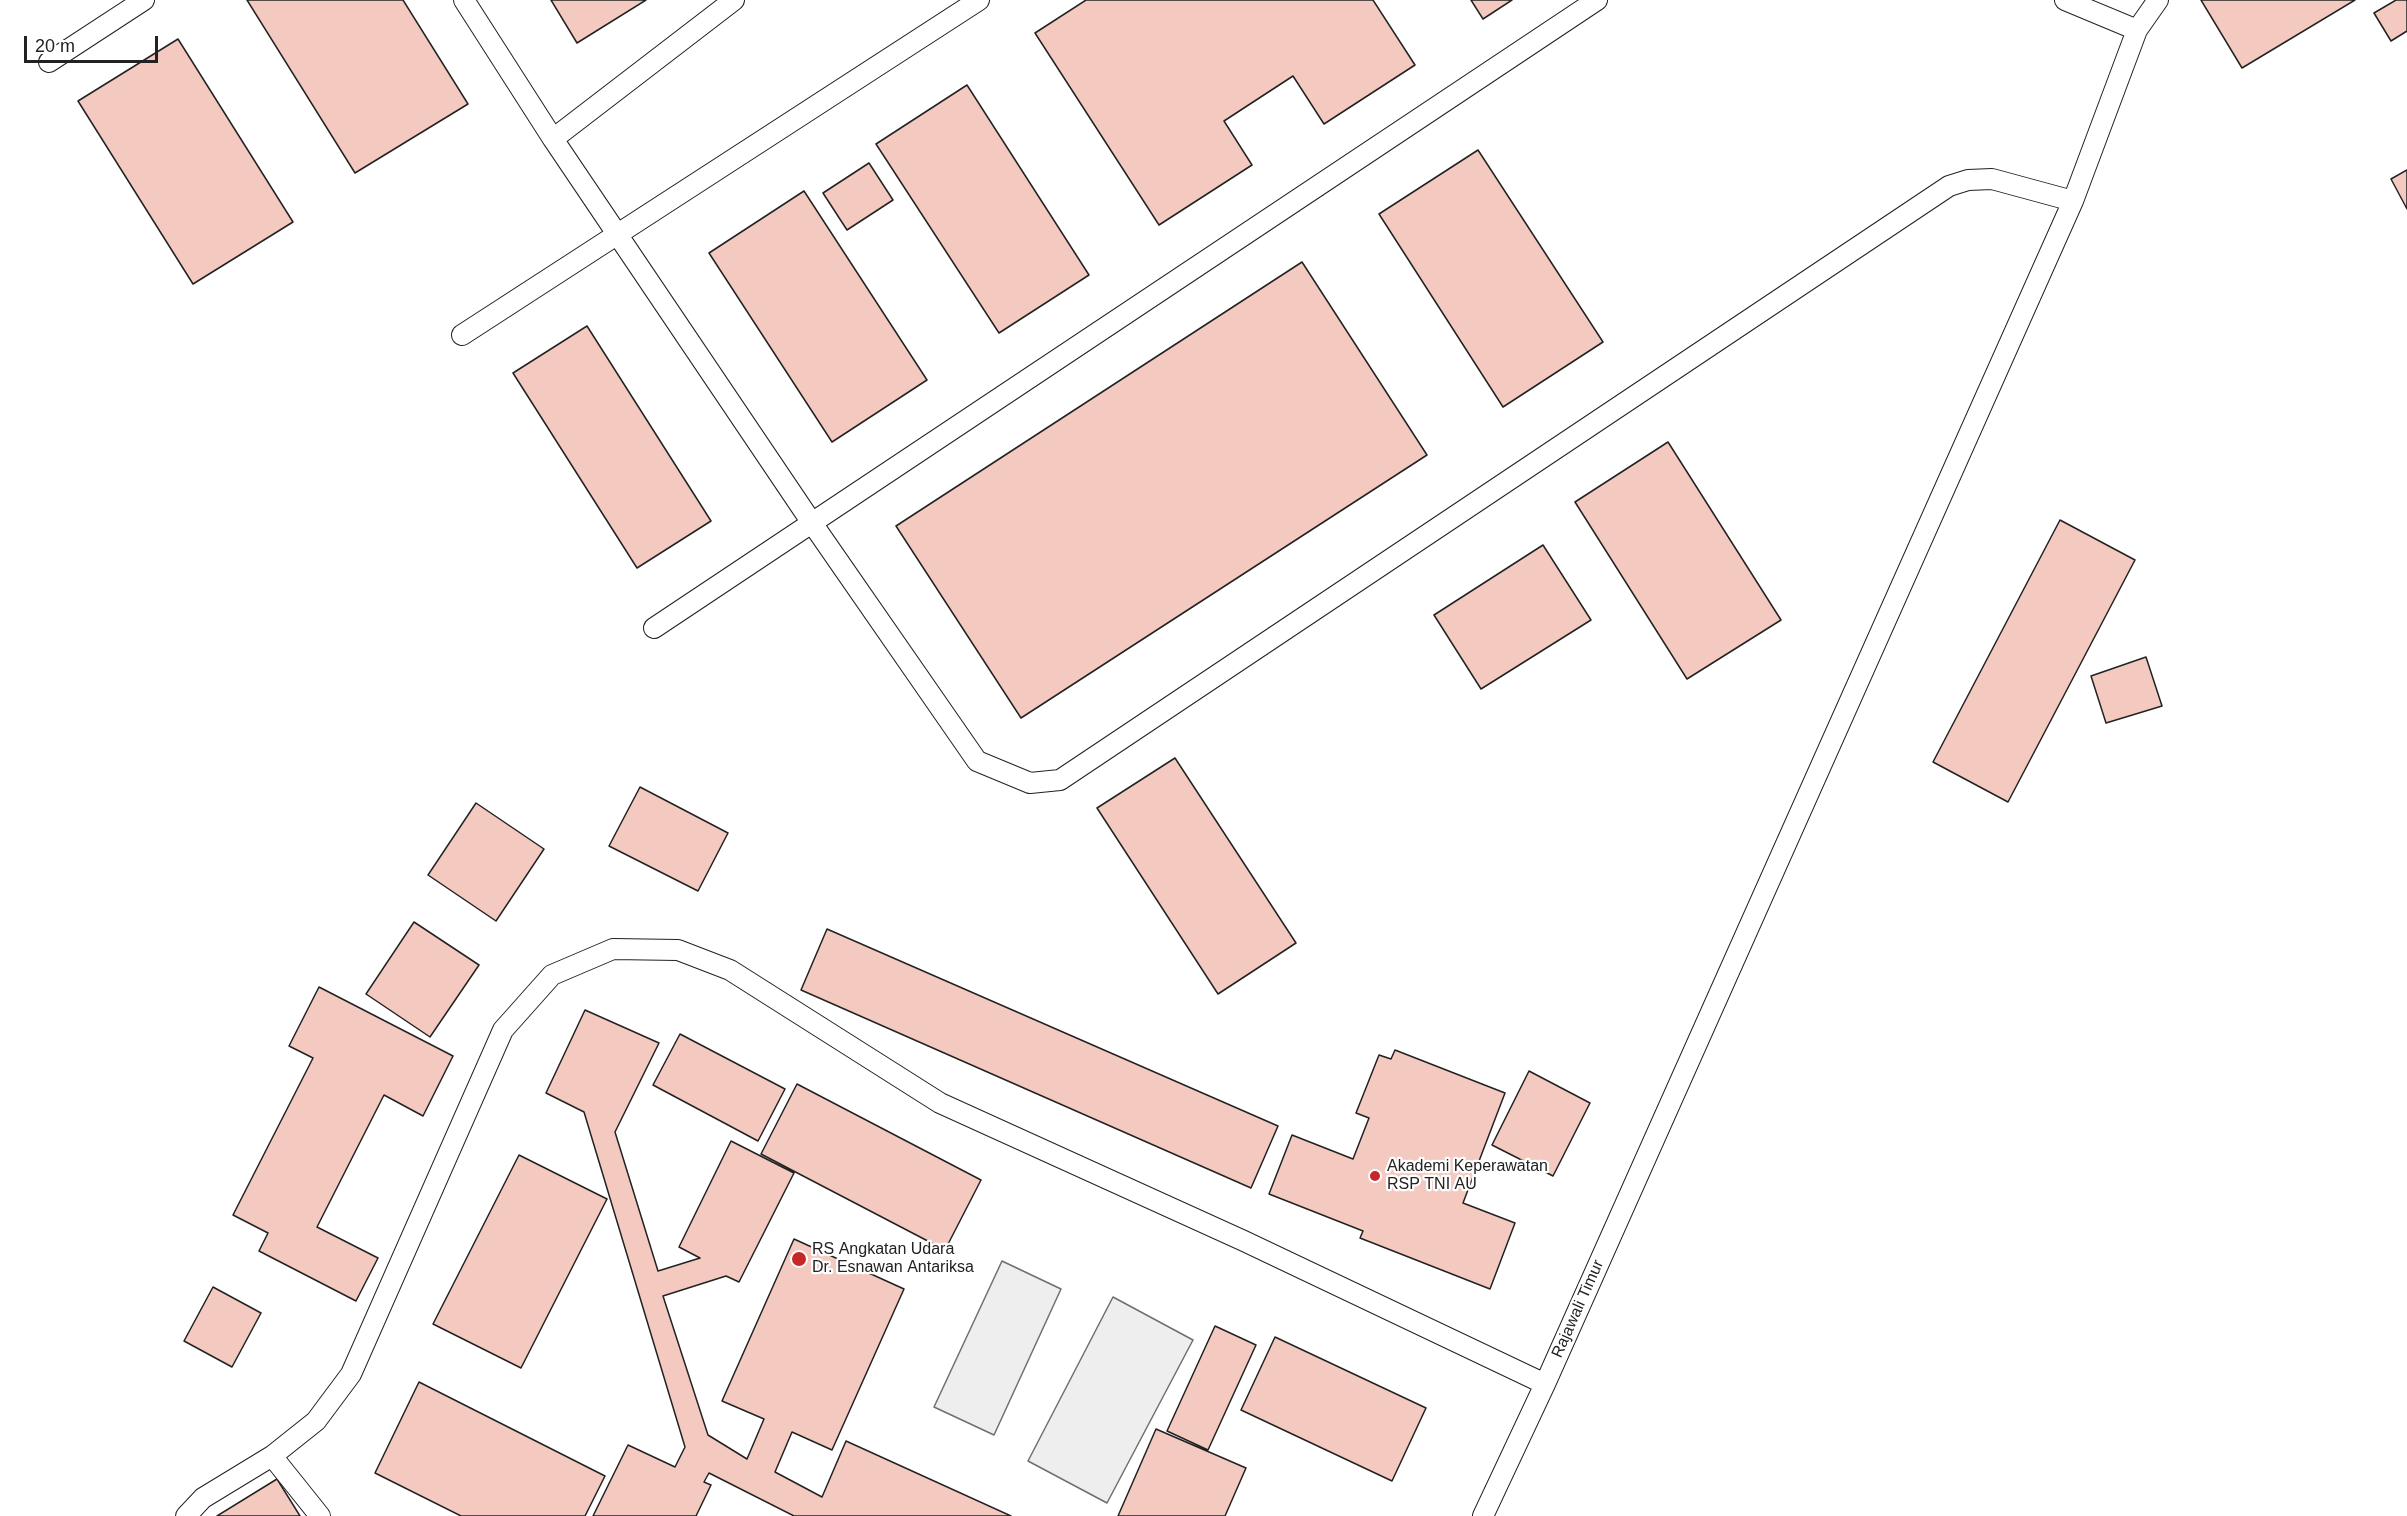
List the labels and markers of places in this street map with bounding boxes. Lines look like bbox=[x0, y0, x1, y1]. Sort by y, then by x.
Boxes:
place label: Akademi Keperawatan RSP TNI AU bbox=[1387, 1157, 1548, 1195]
marker: Akademi Keperawatan RSP TNI AU bbox=[1368, 1169, 1382, 1183]
place label: RS Angkatan Udara Dr. Esnawan Antariksa bbox=[812, 1240, 974, 1278]
marker: RS Angkatan Udara Dr. Esnawan Antariksa bbox=[790, 1250, 808, 1268]

